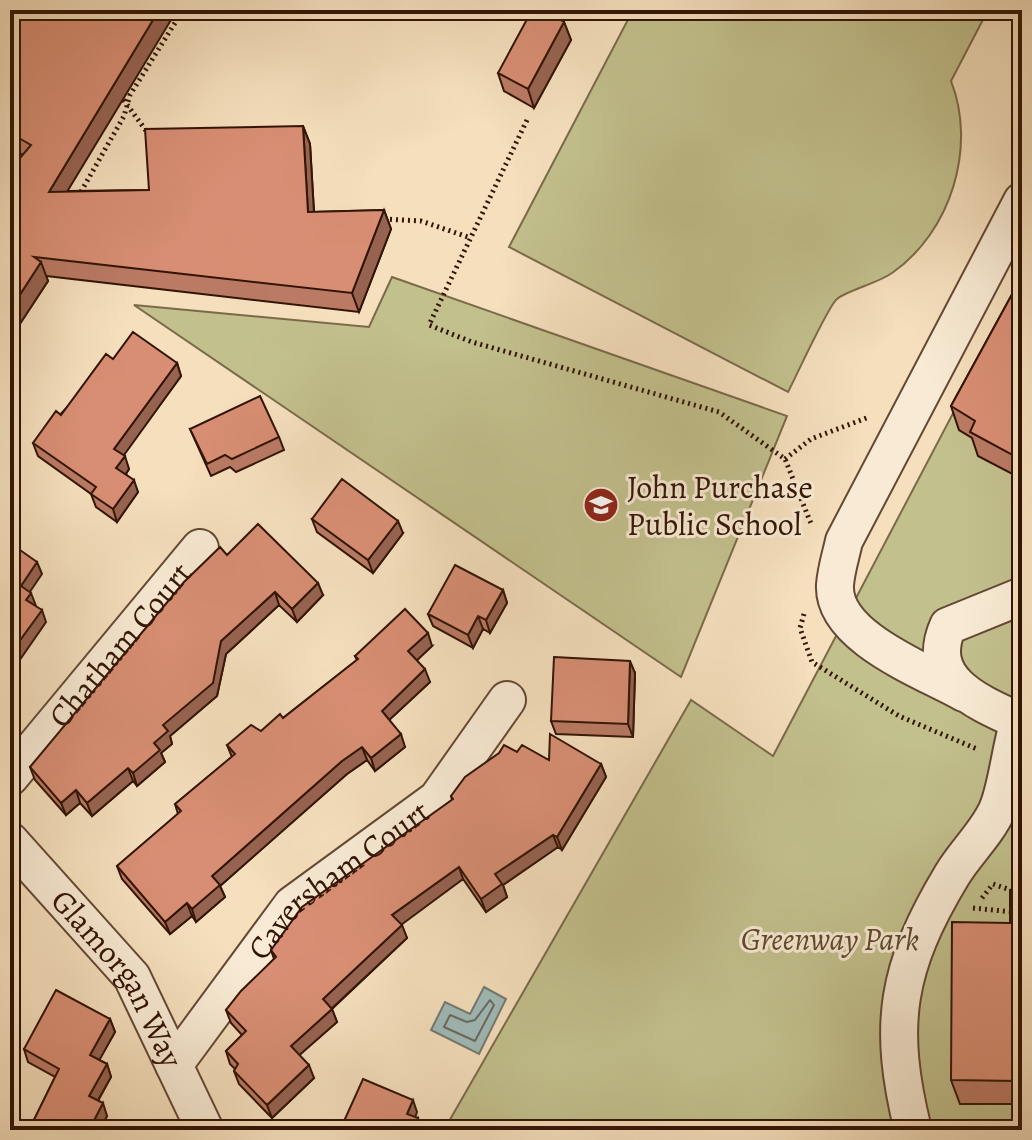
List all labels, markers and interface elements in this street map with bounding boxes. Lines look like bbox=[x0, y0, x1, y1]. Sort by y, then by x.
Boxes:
place label: John Purchase Public School bbox=[627, 465, 813, 546]
school or university icon: John Purchase Public School bbox=[582, 486, 620, 524]
street label: Chatham Court bbox=[38, 552, 202, 737]
street label: Caversham Court bbox=[237, 790, 438, 969]
street label: Glamorgan Way bbox=[41, 880, 194, 1075]
park label: Greenway Park bbox=[741, 917, 919, 961]

